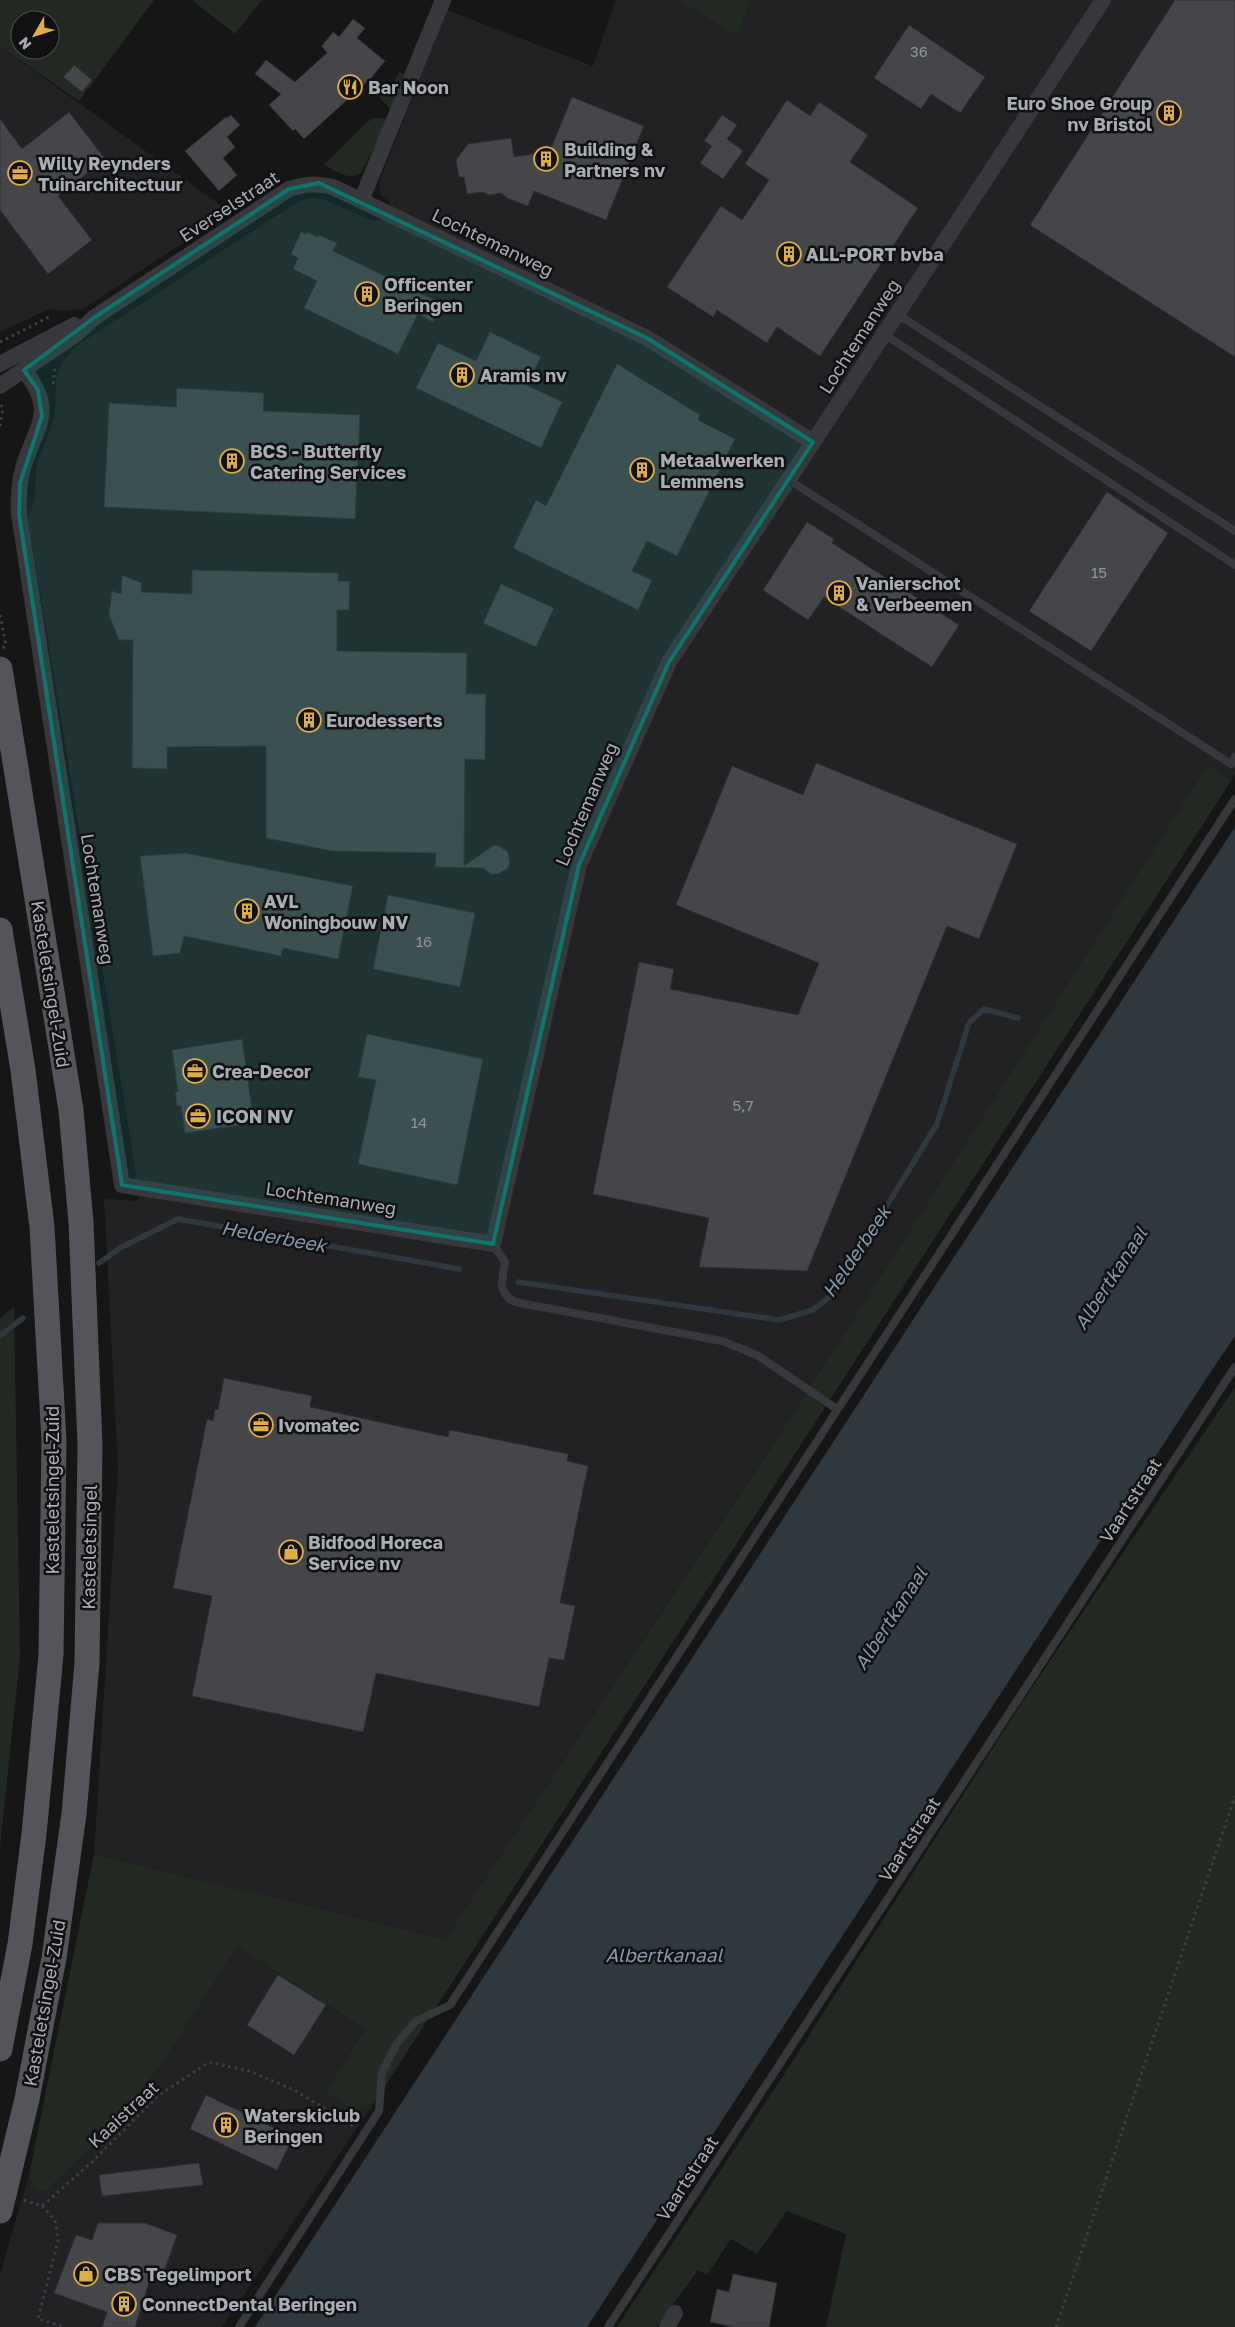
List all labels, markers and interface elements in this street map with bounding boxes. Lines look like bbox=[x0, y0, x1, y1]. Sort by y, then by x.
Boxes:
north arrow bbox=[10, 10, 60, 60]
text: N bbox=[15, 34, 34, 53]
house number: 36 bbox=[910, 42, 928, 60]
restaurant icon: Bar Noon bbox=[337, 74, 363, 100]
place label: Bar Noon bbox=[368, 76, 449, 98]
place label: Euro Shoe Group nv Bristol bbox=[1007, 92, 1152, 135]
building icon: Euro Shoe Group nv Bristol bbox=[1156, 100, 1182, 126]
place label: Building & Partners nv bbox=[564, 138, 666, 181]
building icon: Building & Partners nv bbox=[533, 146, 559, 172]
place label: Willy Reynders Tuinarchitectuur bbox=[38, 152, 183, 195]
office icon: Willy Reynders Tuinarchitectuur bbox=[7, 160, 33, 186]
street label: Everselstraat bbox=[175, 166, 283, 246]
street label: Lochtemanweg bbox=[429, 203, 557, 281]
building icon: ALL-PORT bvba bbox=[776, 241, 802, 267]
place label: ALL-PORT bvba bbox=[806, 243, 944, 265]
place label: Officenter Beringen bbox=[384, 273, 473, 316]
street label: Lochtemanweg bbox=[814, 275, 904, 397]
building icon: Officenter Beringen bbox=[354, 281, 380, 307]
building icon: Aramis nv bbox=[449, 362, 475, 388]
place label: Aramis nv bbox=[480, 364, 567, 386]
place label: BCS - Butterfly Catering Services bbox=[250, 440, 406, 483]
building icon: BCS - Butterfly Catering Services bbox=[219, 448, 245, 474]
place label: Metaalwerken Lemmens bbox=[660, 449, 785, 492]
building icon: Metaalwerken Lemmens bbox=[629, 457, 655, 483]
house number: 15 bbox=[1091, 563, 1107, 581]
place label: Vanierschot & Verbeemen bbox=[856, 572, 972, 615]
building icon: Vanierschot & Verbeemen bbox=[826, 580, 852, 606]
building icon: Eurodesserts bbox=[296, 707, 322, 733]
place label: Eurodesserts bbox=[326, 709, 443, 731]
street label: Lochtemanweg bbox=[550, 739, 622, 869]
street label: Lochtemanweg bbox=[77, 832, 119, 966]
place label: AVL Woningbouw NV bbox=[264, 890, 408, 933]
building icon: AVL Woningbouw NV bbox=[234, 898, 260, 924]
street label: Kasteletsingel-Zuid bbox=[27, 899, 75, 1069]
house number: 16 bbox=[416, 932, 432, 950]
office icon: Crea-Decor bbox=[182, 1058, 208, 1084]
place label: Crea-Decor bbox=[212, 1060, 311, 1082]
house number: 5,7 bbox=[732, 1096, 754, 1114]
office icon: ICON NV bbox=[185, 1103, 211, 1129]
place label: ICON NV bbox=[216, 1105, 294, 1127]
house number: 14 bbox=[411, 1113, 427, 1131]
street label: Lochtemanweg bbox=[264, 1177, 398, 1219]
water label: Helderbeek bbox=[817, 1199, 896, 1301]
water label: Helderbeek bbox=[220, 1215, 330, 1257]
water label: Albertkanaal bbox=[1068, 1222, 1152, 1333]
street label: Kasteletsingel-Zuid bbox=[41, 1406, 63, 1574]
office icon: Ivomatec bbox=[248, 1412, 274, 1438]
place label: Ivomatec bbox=[278, 1414, 360, 1436]
street label: Vaartstraat bbox=[1094, 1453, 1166, 1547]
street label: Kasteletsingel bbox=[77, 1484, 101, 1610]
place label: Bidfood Horeca Service nv bbox=[308, 1531, 443, 1574]
shop icon: Bidfood Horeca Service nv bbox=[278, 1539, 304, 1565]
water label: Albertkanaal bbox=[848, 1562, 932, 1673]
street label: Vaartstraat bbox=[873, 1792, 945, 1886]
street label: Kasteletsingel-Zuid bbox=[19, 1918, 69, 2088]
water label: Albertkanaal bbox=[605, 1943, 723, 1966]
street label: Kaaistraat bbox=[83, 2076, 163, 2152]
place label: Waterskiclub Beringen bbox=[244, 2104, 360, 2147]
building icon: Waterskiclub Beringen bbox=[213, 2112, 239, 2138]
street label: Vaartstraat bbox=[651, 2131, 723, 2225]
shop icon: CBS Tegelimport bbox=[73, 2261, 99, 2287]
place label: CBS Tegelimport bbox=[104, 2263, 252, 2285]
building icon: ConnectDental Beringen bbox=[111, 2291, 137, 2317]
place label: ConnectDental Beringen bbox=[142, 2293, 357, 2315]

